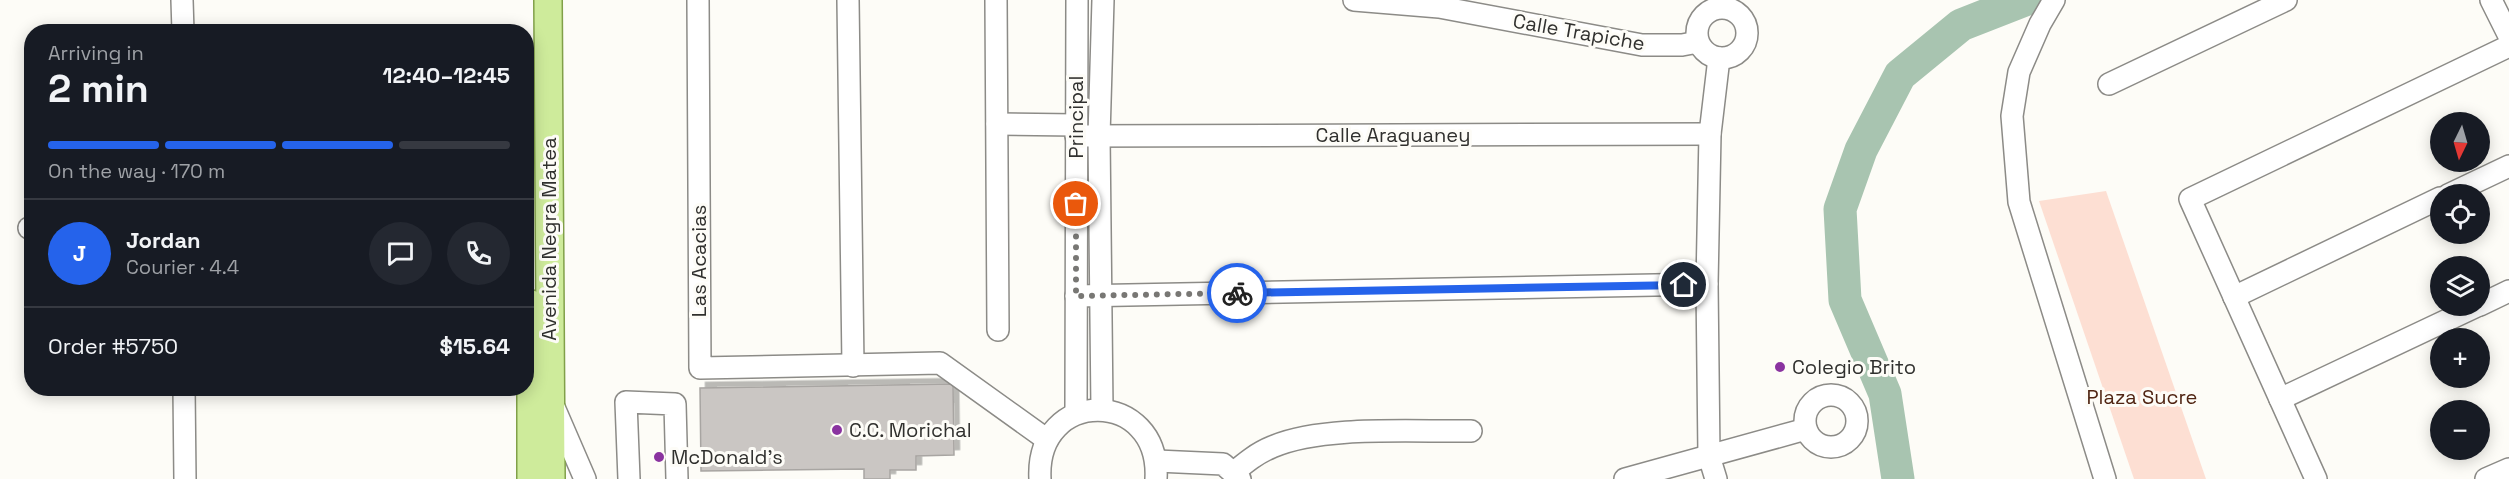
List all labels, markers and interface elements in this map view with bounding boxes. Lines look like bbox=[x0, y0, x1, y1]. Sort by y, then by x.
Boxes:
street label: Calle Trapiche bbox=[1511, 8, 1647, 56]
text: Arriving in bbox=[48, 40, 144, 66]
text: 12:40–12:45 bbox=[383, 61, 510, 89]
text: 2 min bbox=[48, 64, 149, 113]
street label: Principal bbox=[1063, 76, 1089, 158]
north arrow bbox=[2430, 112, 2490, 172]
map controls bbox=[2430, 112, 2490, 460]
street label: Calle Araguaney bbox=[1316, 122, 1470, 148]
street label: Avenida Negra Matea bbox=[536, 137, 562, 341]
text: On the way · 170 m bbox=[48, 158, 225, 184]
pin bbox=[1050, 178, 1101, 229]
button: locate bbox=[2430, 184, 2490, 244]
icon: bag bbox=[1059, 187, 1092, 220]
street label: Las Acacias bbox=[686, 205, 712, 317]
button: chat bbox=[369, 222, 432, 285]
button: phone bbox=[447, 222, 510, 285]
text: Jordan bbox=[126, 226, 201, 254]
text: J bbox=[73, 239, 86, 267]
text: Courier · 4.4 bbox=[126, 254, 239, 280]
button: layers bbox=[2430, 256, 2490, 316]
pin bbox=[1658, 259, 1709, 310]
courier bbox=[1207, 263, 1267, 323]
icon: home bbox=[1667, 268, 1700, 301]
icon: bike bbox=[1221, 277, 1254, 310]
button: + bbox=[2430, 328, 2490, 388]
text: Order #5750 bbox=[48, 332, 178, 360]
text: $15.64 bbox=[440, 332, 510, 360]
place label: Colegio Brito bbox=[1792, 354, 1916, 380]
marker: Colegio Brito bbox=[1773, 360, 1787, 374]
park label: Plaza Sucre bbox=[2087, 384, 2197, 410]
button: − bbox=[2430, 400, 2490, 460]
place label: C.C. Morichal bbox=[849, 417, 972, 443]
marker: C.C. Morichal bbox=[830, 423, 844, 437]
place label: McDonald's bbox=[671, 444, 783, 470]
marker: McDonald's bbox=[652, 450, 666, 464]

